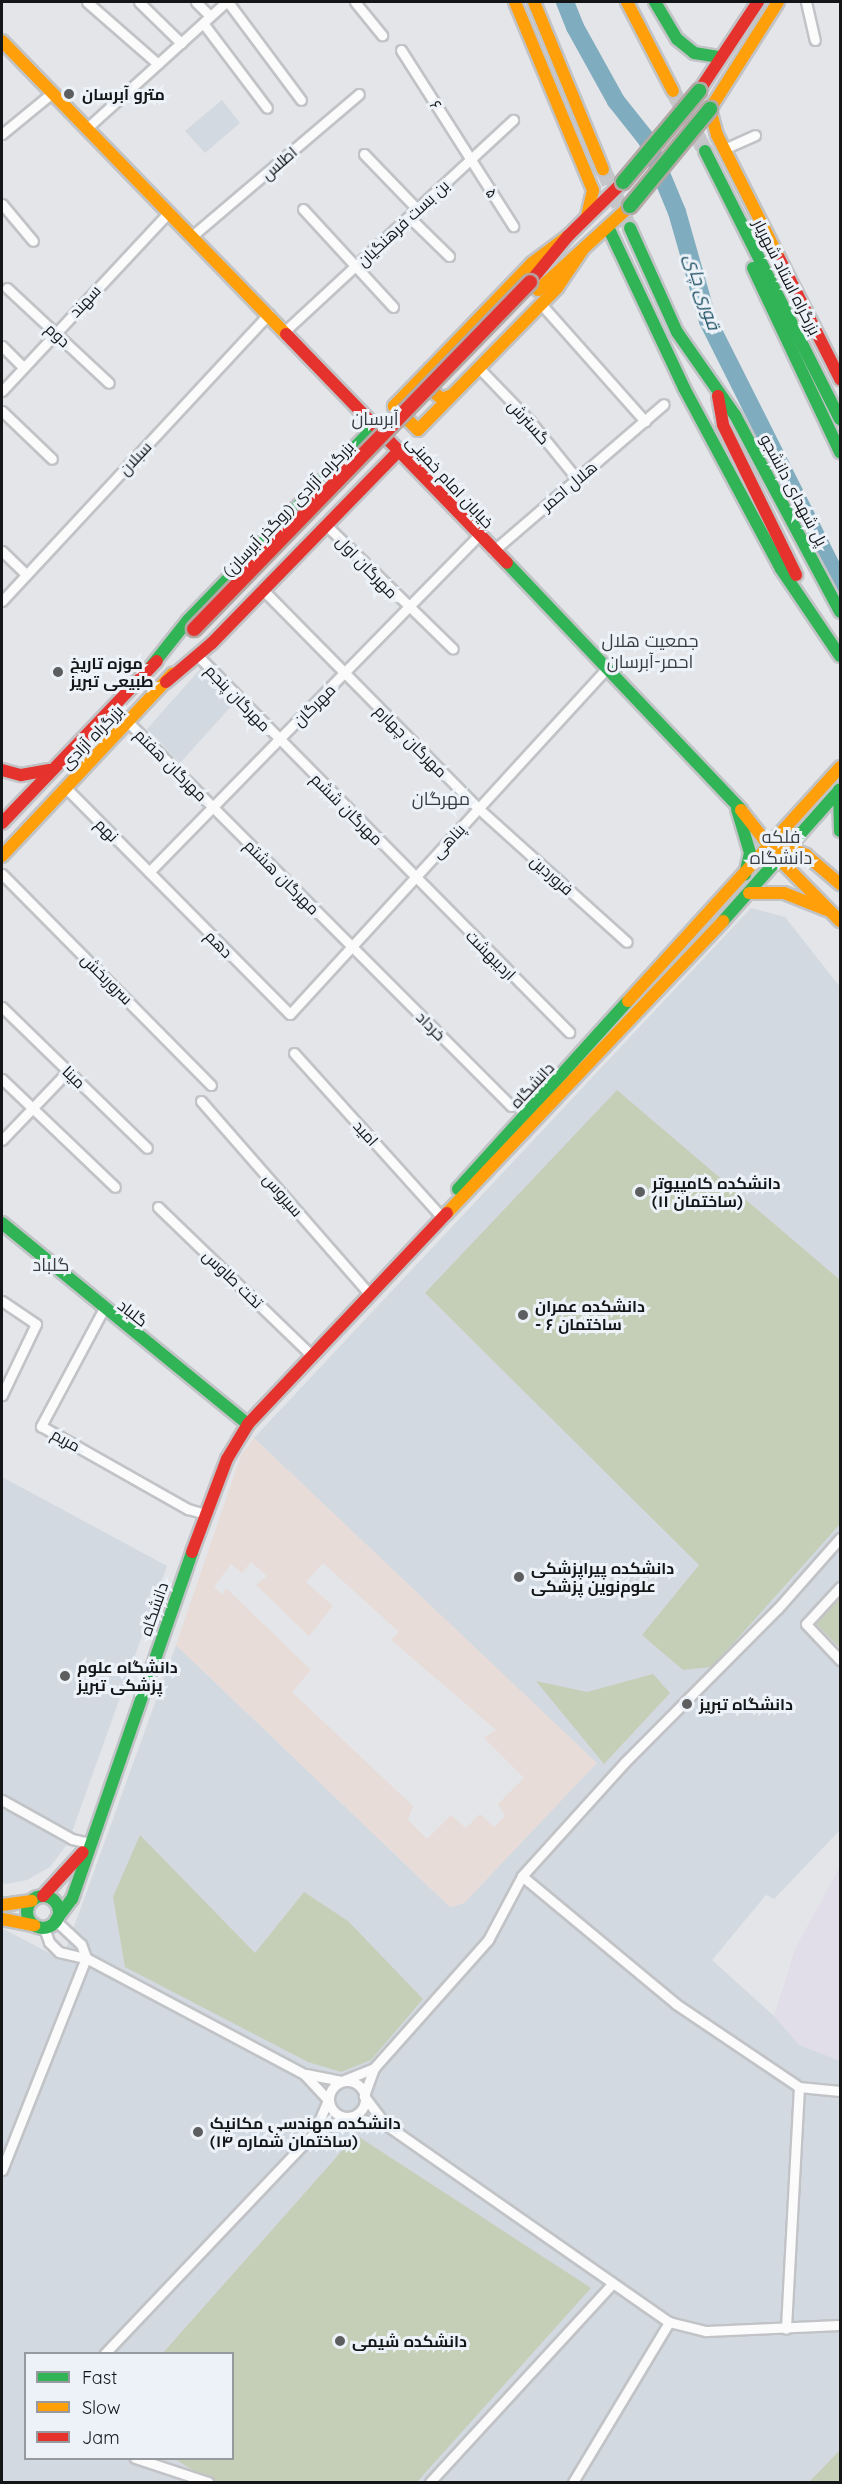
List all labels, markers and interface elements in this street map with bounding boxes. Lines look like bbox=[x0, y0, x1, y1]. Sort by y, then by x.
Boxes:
place label: مترو آبرسان bbox=[82, 84, 165, 104]
marker: مترو آبرسان bbox=[60, 85, 78, 103]
street label: ۶ bbox=[426, 97, 446, 113]
street label: اطلس bbox=[257, 142, 301, 184]
street label: بن بست فرهنگیان bbox=[353, 176, 453, 270]
street label: ۵ bbox=[482, 184, 502, 202]
street label: بزرگراه استاد شهریار bbox=[749, 216, 825, 338]
water label: قوری چای bbox=[680, 251, 724, 333]
street label: سهند bbox=[65, 281, 105, 321]
street label: دوم bbox=[42, 319, 74, 351]
street label: گسترش bbox=[504, 396, 554, 448]
district label: آبرسان bbox=[351, 408, 399, 430]
street label: پل شهدای دانشجو bbox=[756, 431, 832, 549]
street label: خیابان امام خمینی bbox=[402, 432, 498, 532]
street label: سبلان bbox=[115, 437, 155, 479]
street label: بزرگراه آزادی (روگذر آبرسان) bbox=[218, 437, 358, 581]
street label: هلال احمر bbox=[537, 457, 601, 515]
street label: مهرگان اول bbox=[332, 532, 402, 602]
district label: جمعیت هلال احمر-آبرسان bbox=[602, 631, 698, 674]
place label: موزه تاریخ طبیعی تبریز bbox=[70, 653, 154, 691]
street label: مهرگان پنجم bbox=[201, 661, 275, 735]
marker: موزه تاریخ طبیعی تبریز bbox=[51, 665, 65, 679]
street label: مهرگان bbox=[289, 680, 339, 730]
street label: بزرگراه آزادی bbox=[57, 701, 127, 773]
street label: مهرگان چهارم bbox=[371, 701, 451, 781]
street label: مهرگان هفتم bbox=[131, 725, 211, 805]
street label: مهرگان ششم bbox=[307, 769, 387, 849]
district label: مهرگان bbox=[412, 788, 470, 810]
street label: نهم bbox=[91, 814, 123, 846]
street label: پناهی bbox=[427, 820, 469, 862]
district label: فلکه دانشگاه bbox=[750, 827, 812, 870]
street label: مهرگان هشتم bbox=[241, 836, 323, 918]
street label: فروردین bbox=[527, 851, 577, 899]
street label: دهم bbox=[201, 926, 237, 962]
street label: اردیبهشت bbox=[462, 926, 520, 984]
street label: سروربخش bbox=[77, 949, 137, 1009]
street label: خرداد bbox=[412, 1007, 450, 1045]
street label: دانشگاه bbox=[506, 1058, 558, 1112]
street label: مینا bbox=[59, 1062, 89, 1092]
street label: امید bbox=[350, 1116, 382, 1150]
street label: سیروس bbox=[259, 1170, 307, 1220]
place label: دانشکده کامپیوتر (ساختمان ۱۱) bbox=[652, 1173, 780, 1211]
marker: دانشکده کامپیوتر (ساختمان ۱۱) bbox=[633, 1185, 647, 1199]
street label: تخت طاوس bbox=[199, 1246, 267, 1312]
district label: گلباد bbox=[33, 1254, 69, 1276]
street label: گلباد bbox=[114, 1295, 152, 1331]
place label: دانشکده عمران - ساختمان ۶ bbox=[535, 1296, 645, 1334]
marker: دانشکده عمران - ساختمان ۶ bbox=[516, 1308, 530, 1322]
street label: مریم bbox=[48, 1424, 84, 1456]
place label: دانشکده پیراپزشکی علوم‌نوین پزشکی bbox=[531, 1558, 674, 1596]
marker: دانشکده پیراپزشکی علوم‌نوین پزشکی bbox=[512, 1570, 526, 1584]
street label: دانشگاه bbox=[136, 1580, 172, 1638]
place label: دانشگاه علوم پزشکی تبریز bbox=[77, 1657, 178, 1695]
marker: دانشگاه علوم پزشکی تبریز bbox=[58, 1669, 72, 1683]
place label: دانشگاه تبریز bbox=[699, 1694, 793, 1714]
marker: دانشگاه تبریز bbox=[680, 1697, 694, 1711]
place label: دانشکده مهندسی مکانیک (ساختمان شماره ۱۴) bbox=[210, 2113, 401, 2151]
marker: دانشکده مهندسی مکانیک (ساختمان شماره ۱۴) bbox=[191, 2125, 205, 2139]
place label: دانشکده شیمی bbox=[352, 2331, 467, 2351]
marker: دانشکده شیمی bbox=[333, 2334, 347, 2348]
legend bbox=[24, 2352, 234, 2460]
text: Fast bbox=[82, 2366, 117, 2389]
text: Slow bbox=[82, 2396, 120, 2419]
text: Jam bbox=[82, 2426, 120, 2449]

